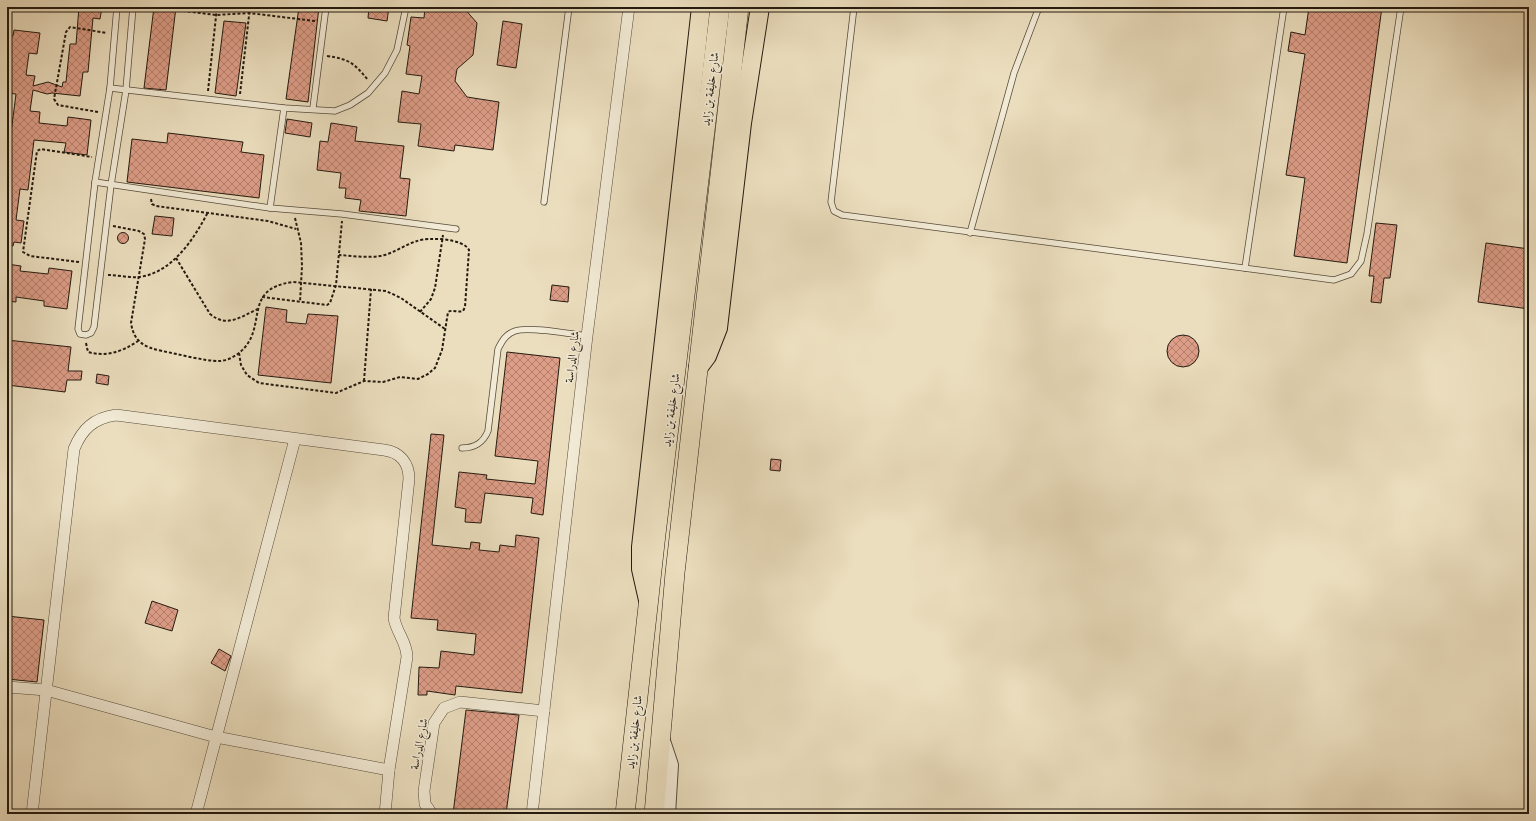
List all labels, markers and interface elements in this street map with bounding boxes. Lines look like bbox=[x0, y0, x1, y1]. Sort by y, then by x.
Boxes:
street label: شارع خليفة بن زايد bbox=[699, 51, 725, 127]
street label: شارع الدراسة bbox=[562, 330, 586, 384]
street label: شارع خليفة بن زايد bbox=[660, 372, 686, 448]
street label: شارع خليفة بن زايد bbox=[623, 694, 649, 770]
street label: شارع الدراسة bbox=[407, 717, 435, 772]

